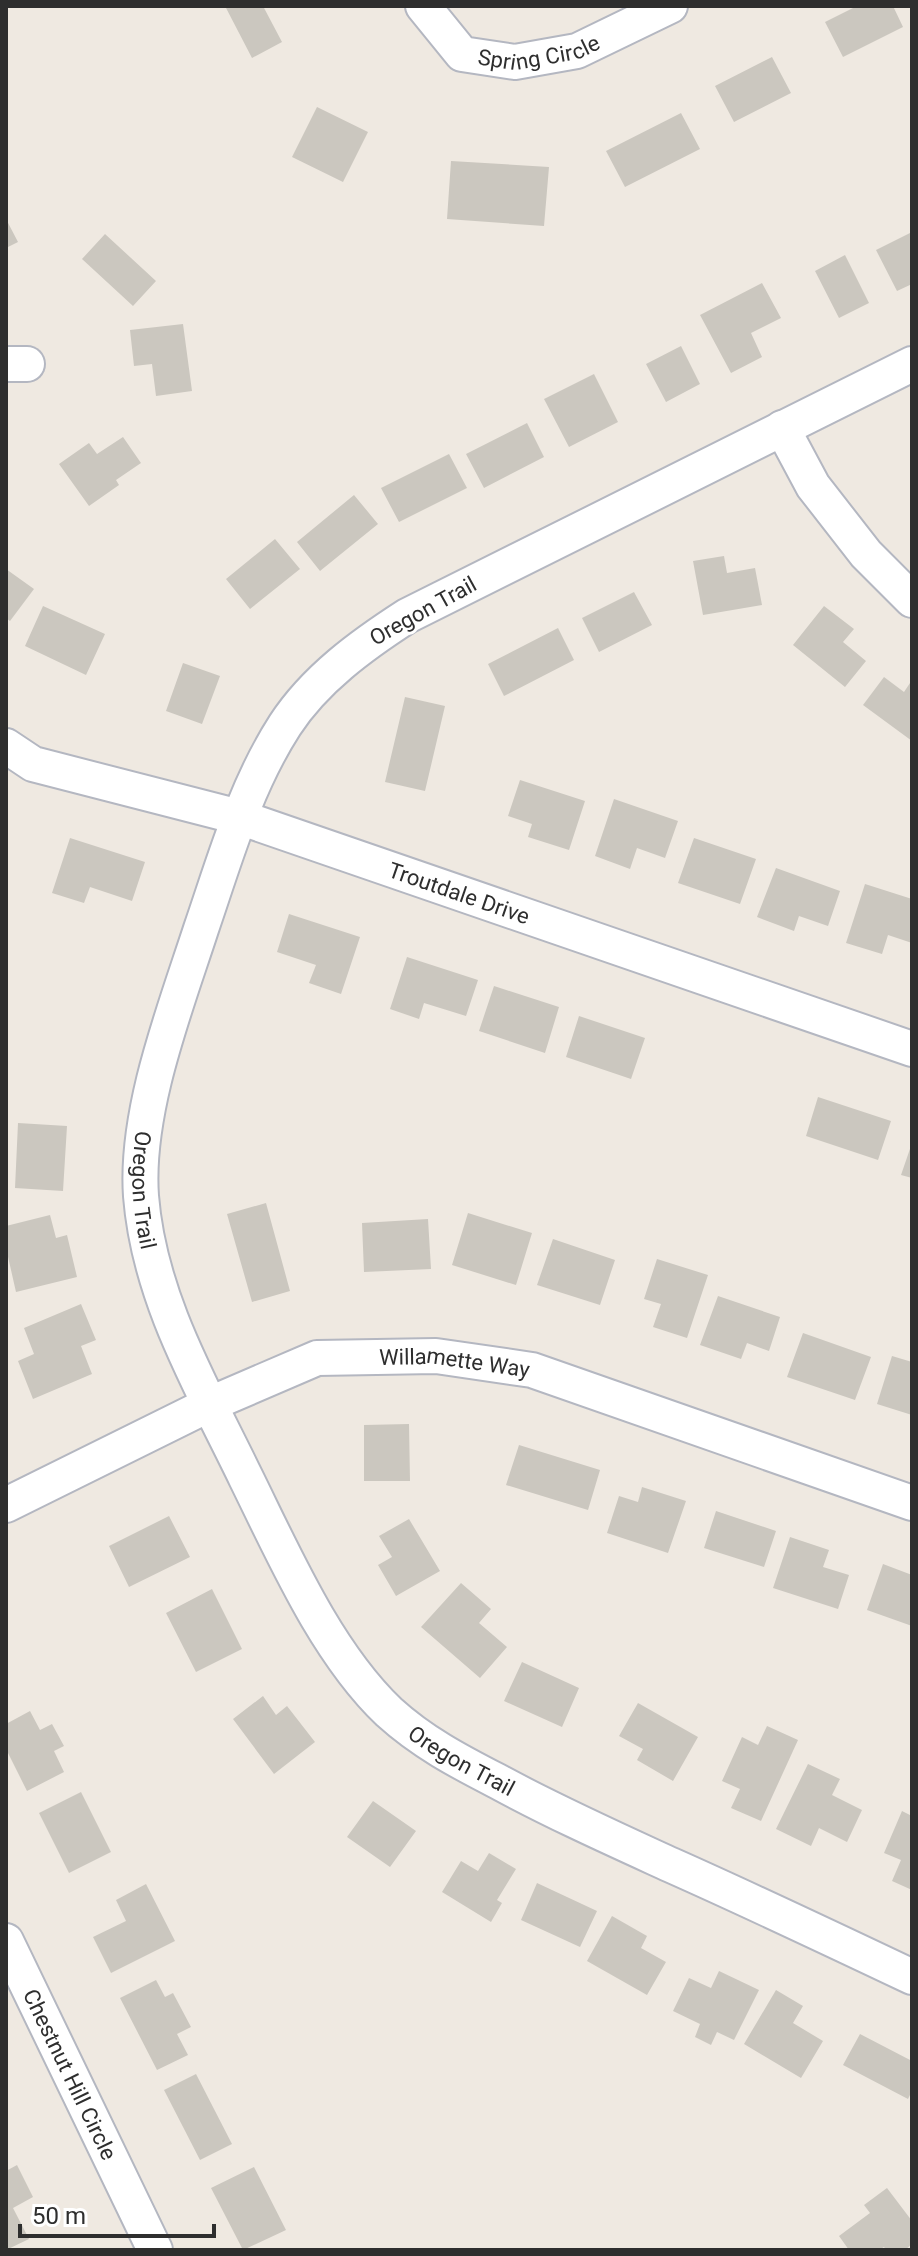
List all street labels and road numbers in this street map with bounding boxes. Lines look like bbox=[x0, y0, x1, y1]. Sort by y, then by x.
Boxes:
street label: Spring Circle bbox=[476, 30, 604, 74]
street label: Oregon Trail bbox=[365, 571, 481, 651]
street label: Troutdale Drive bbox=[385, 857, 533, 929]
street label: Oregon Trail bbox=[128, 1130, 161, 1251]
street label: Willamette Way bbox=[379, 1342, 532, 1382]
street label: Oregon Trail bbox=[404, 1720, 519, 1801]
street label: Chestnut Hill Circle bbox=[19, 1985, 122, 2164]

